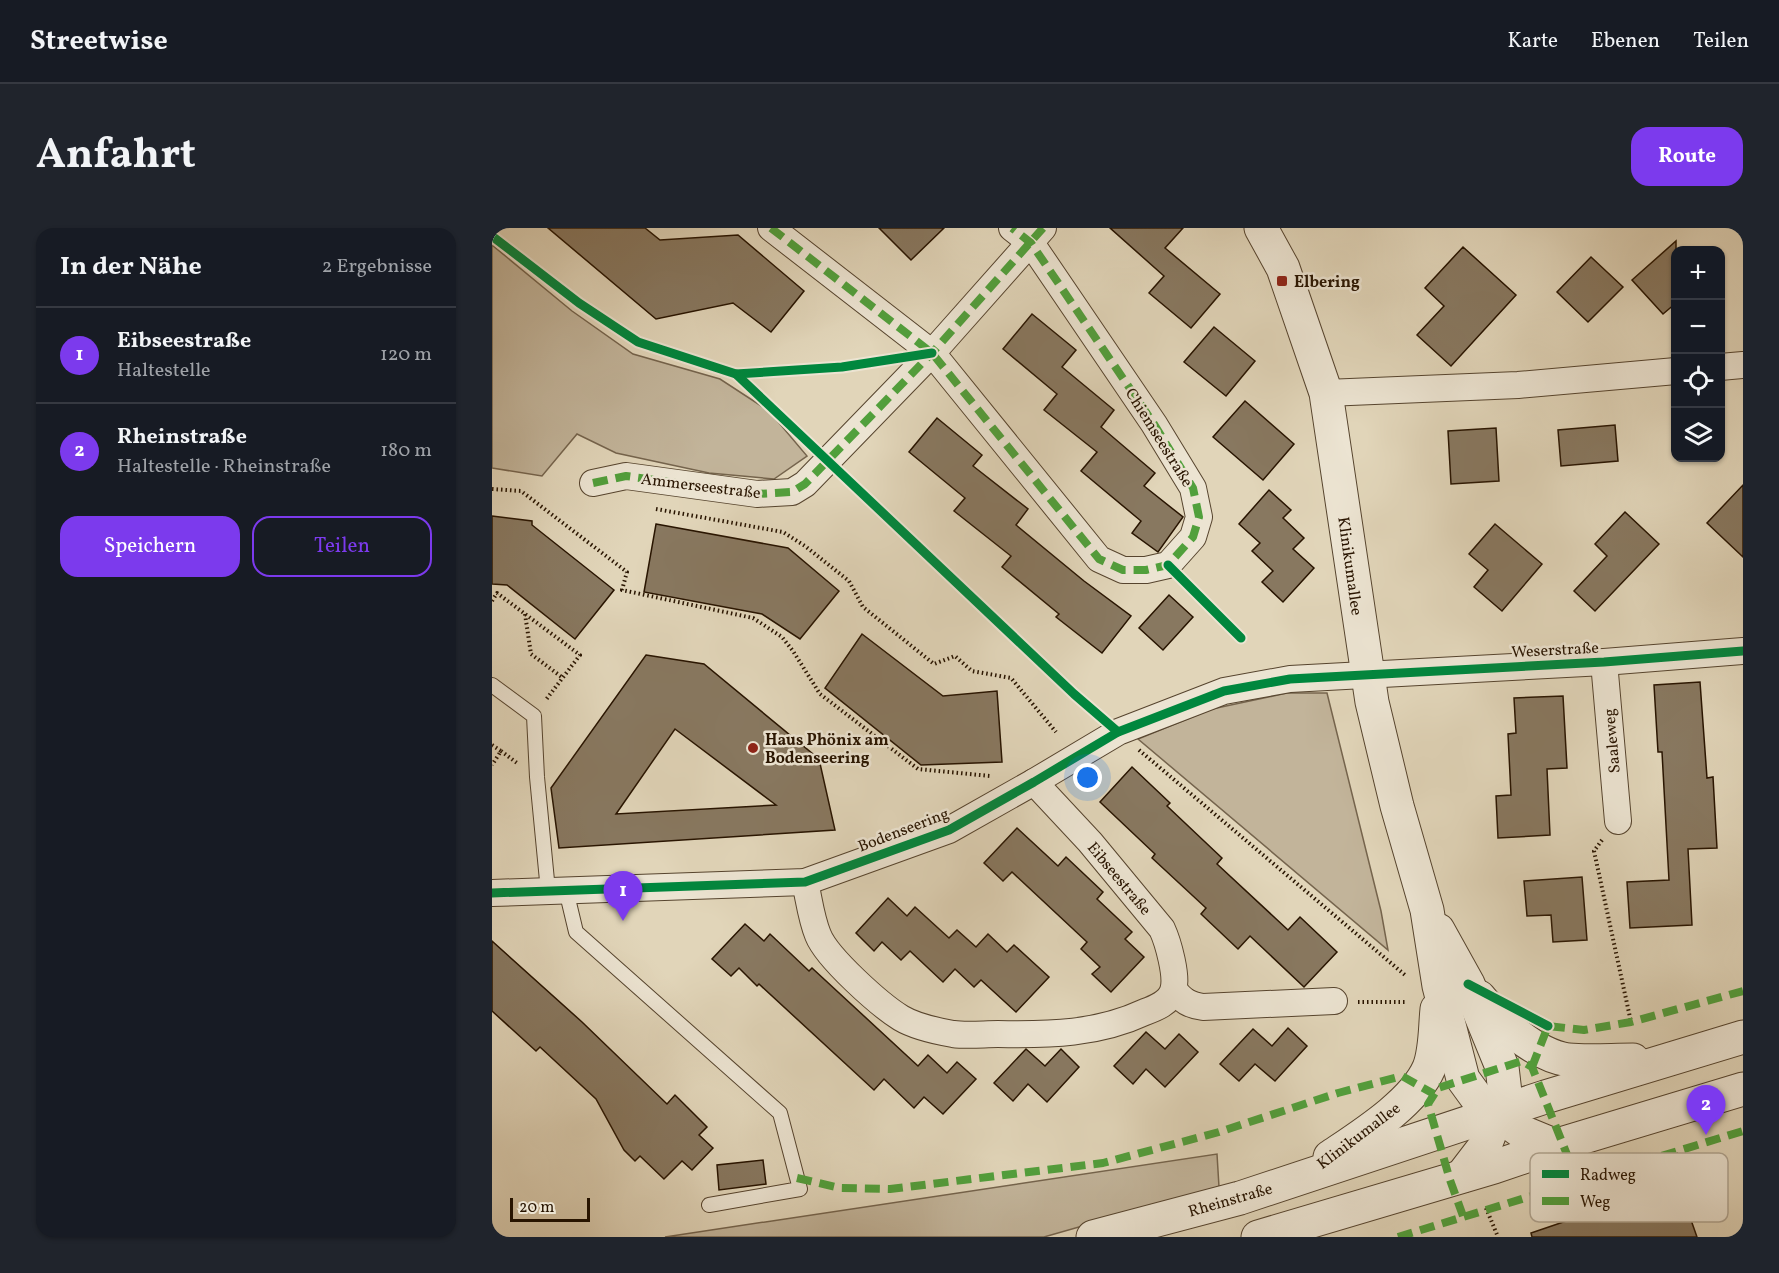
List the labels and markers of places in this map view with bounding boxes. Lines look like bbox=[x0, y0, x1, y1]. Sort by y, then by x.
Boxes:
place label: Elbering bbox=[1294, 272, 1360, 294]
marker: Elbering bbox=[1275, 274, 1289, 288]
place label: Haus Phönix am Bodenseering bbox=[765, 730, 889, 770]
marker: Haus Phönix am Bodenseering bbox=[746, 741, 760, 755]
pin: 1 bbox=[604, 872, 642, 921]
pin: 2 bbox=[1686, 1086, 1726, 1135]

